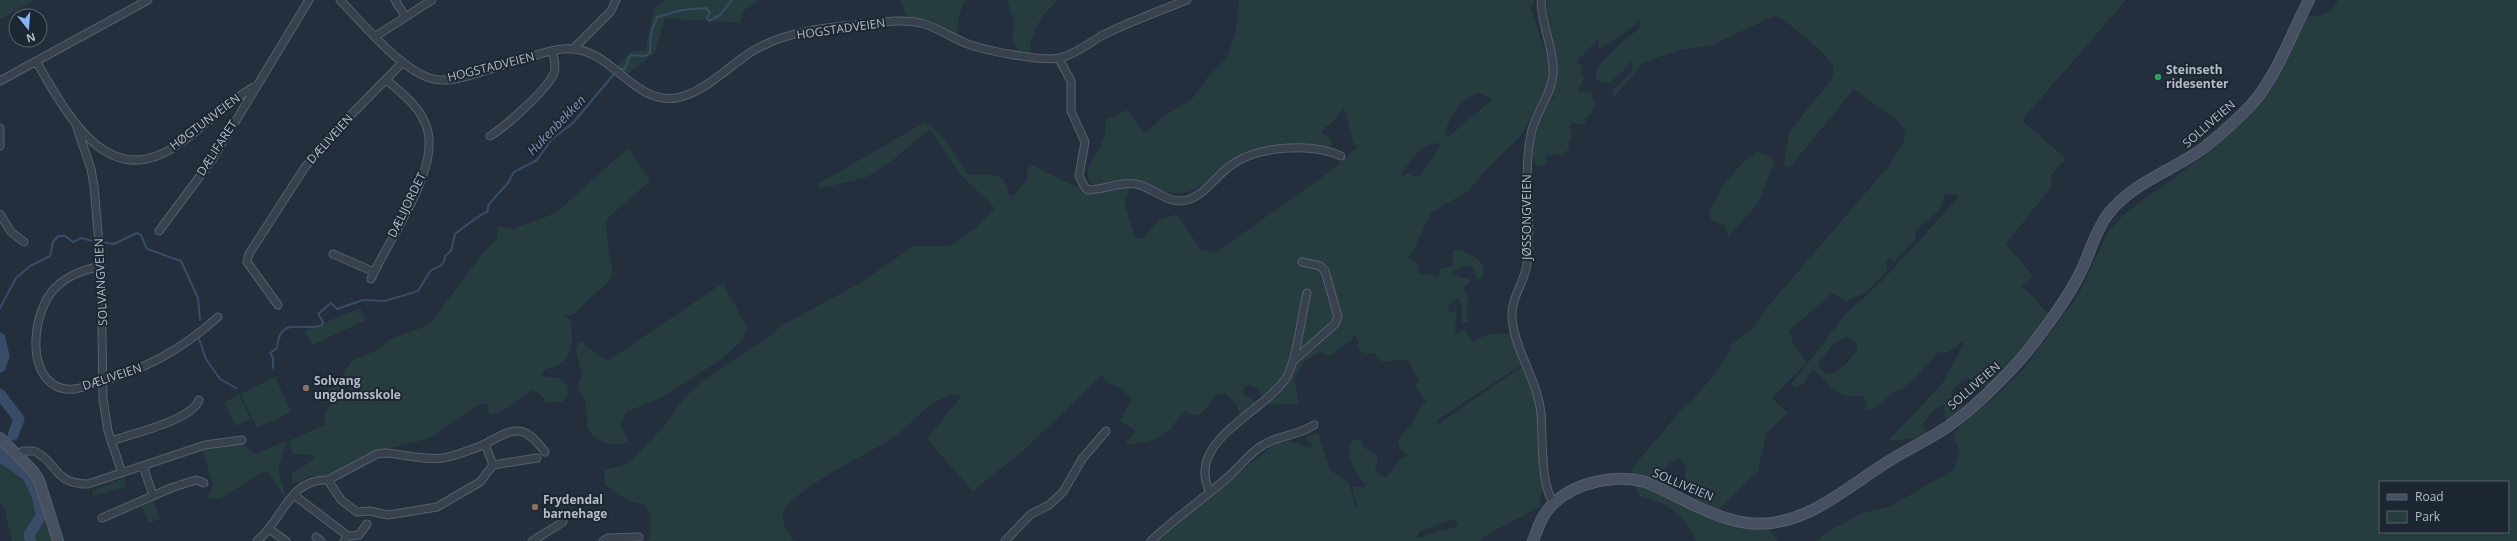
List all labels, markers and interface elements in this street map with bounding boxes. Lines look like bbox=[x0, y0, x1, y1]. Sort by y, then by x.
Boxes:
north arrow bbox=[8, 8, 48, 48]
street label: HOGSTADVEIEN bbox=[796, 14, 886, 43]
text: N bbox=[25, 30, 38, 47]
street label: HOGSTADVEIEN bbox=[446, 47, 536, 86]
place label: Steinseth ridesenter bbox=[2166, 61, 2229, 92]
marker: Steinseth ridesenter bbox=[2153, 72, 2163, 82]
street label: HØGTUNVEIEN bbox=[166, 89, 243, 154]
water label: Hukenbekken bbox=[523, 91, 589, 159]
street label: SOLLIVEIEN bbox=[2179, 96, 2239, 151]
street label: DÆLIVEIEN bbox=[303, 110, 357, 167]
street label: DÆLIFARET bbox=[192, 116, 241, 179]
street label: DÆLIJORDET bbox=[383, 169, 430, 240]
street label: JØSSONGVEIEN bbox=[1518, 174, 1535, 261]
street label: SOLVANGVEIEN bbox=[90, 238, 111, 326]
street label: SOLLIVEIEN bbox=[1944, 358, 2004, 413]
street label: DÆLIVEIEN bbox=[80, 359, 144, 394]
place label: Solvang ungdomsskole bbox=[314, 372, 401, 403]
marker: Solvang ungdomsskole bbox=[301, 383, 311, 393]
street label: SOLLIVEIEN bbox=[1650, 464, 1716, 505]
legend bbox=[2379, 481, 2509, 533]
text: Road bbox=[2415, 488, 2444, 505]
place label: Frydendal barnehage bbox=[543, 491, 607, 522]
marker: Frydendal barnehage bbox=[530, 502, 540, 512]
text: Park bbox=[2415, 508, 2441, 525]

